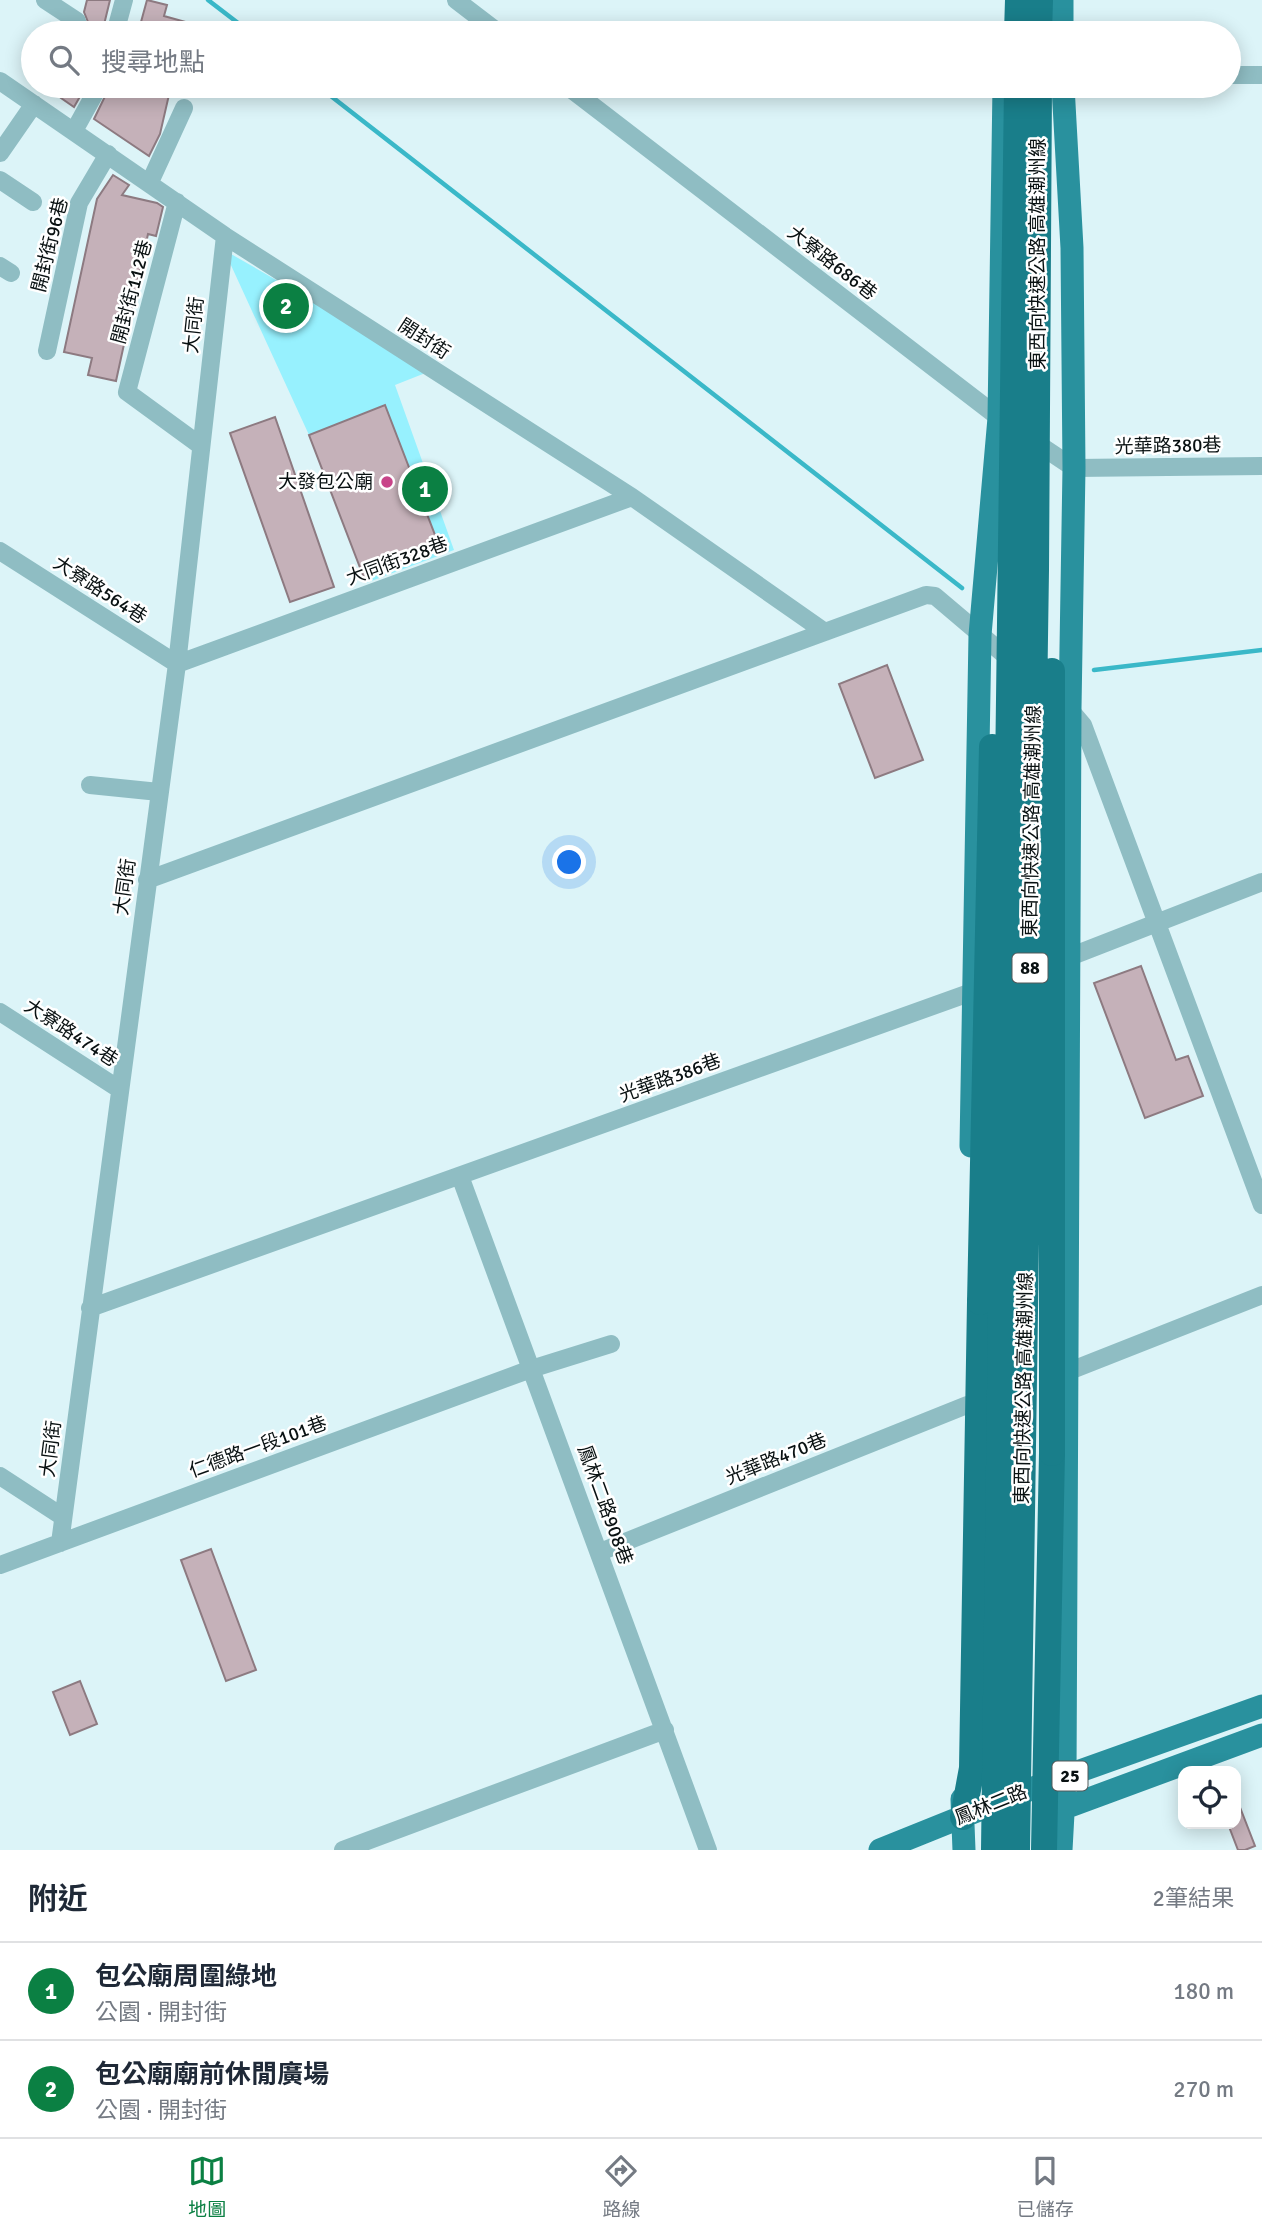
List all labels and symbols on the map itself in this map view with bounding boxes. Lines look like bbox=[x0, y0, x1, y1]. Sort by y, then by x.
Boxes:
street label: 東西向快速公路 高雄潮州線 bbox=[1026, 138, 1050, 370]
street label: 開封街96巷 bbox=[27, 195, 73, 295]
street label: 大寮路686巷 bbox=[783, 221, 881, 305]
street label: 開封街112巷 bbox=[107, 237, 157, 347]
pin: 2 bbox=[263, 280, 309, 332]
street label: 大同街 bbox=[179, 295, 209, 355]
street label: 開封街 bbox=[394, 313, 454, 365]
street label: 光華路380巷 bbox=[1114, 433, 1222, 459]
pin: 1 bbox=[402, 463, 448, 515]
place label: 大發包公廟 bbox=[278, 470, 373, 494]
marker: 大發包公廟 bbox=[379, 474, 395, 490]
street label: 大同街328巷 bbox=[343, 531, 451, 591]
street label: 大寮路564巷 bbox=[49, 551, 151, 629]
street label: 東西向快速公路 高雄潮州線 bbox=[1018, 705, 1046, 937]
your location bbox=[552, 845, 586, 879]
street label: 大同街 bbox=[109, 857, 141, 917]
road number: 88 bbox=[1012, 953, 1048, 982]
street label: 大寮路474巷 bbox=[20, 994, 122, 1072]
street label: 光華路386巷 bbox=[616, 1048, 724, 1108]
street label: 東西向快速公路 高雄潮州線 bbox=[1010, 1272, 1038, 1504]
street label: 仁德路一段101巷 bbox=[186, 1411, 330, 1483]
street label: 大同街 bbox=[36, 1419, 66, 1479]
street label: 光華路470巷 bbox=[722, 1428, 830, 1490]
street label: 鳳林二路908巷 bbox=[572, 1442, 638, 1568]
road number: 25 bbox=[1052, 1762, 1088, 1791]
street label: 鳳林二路 bbox=[951, 1780, 1031, 1830]

